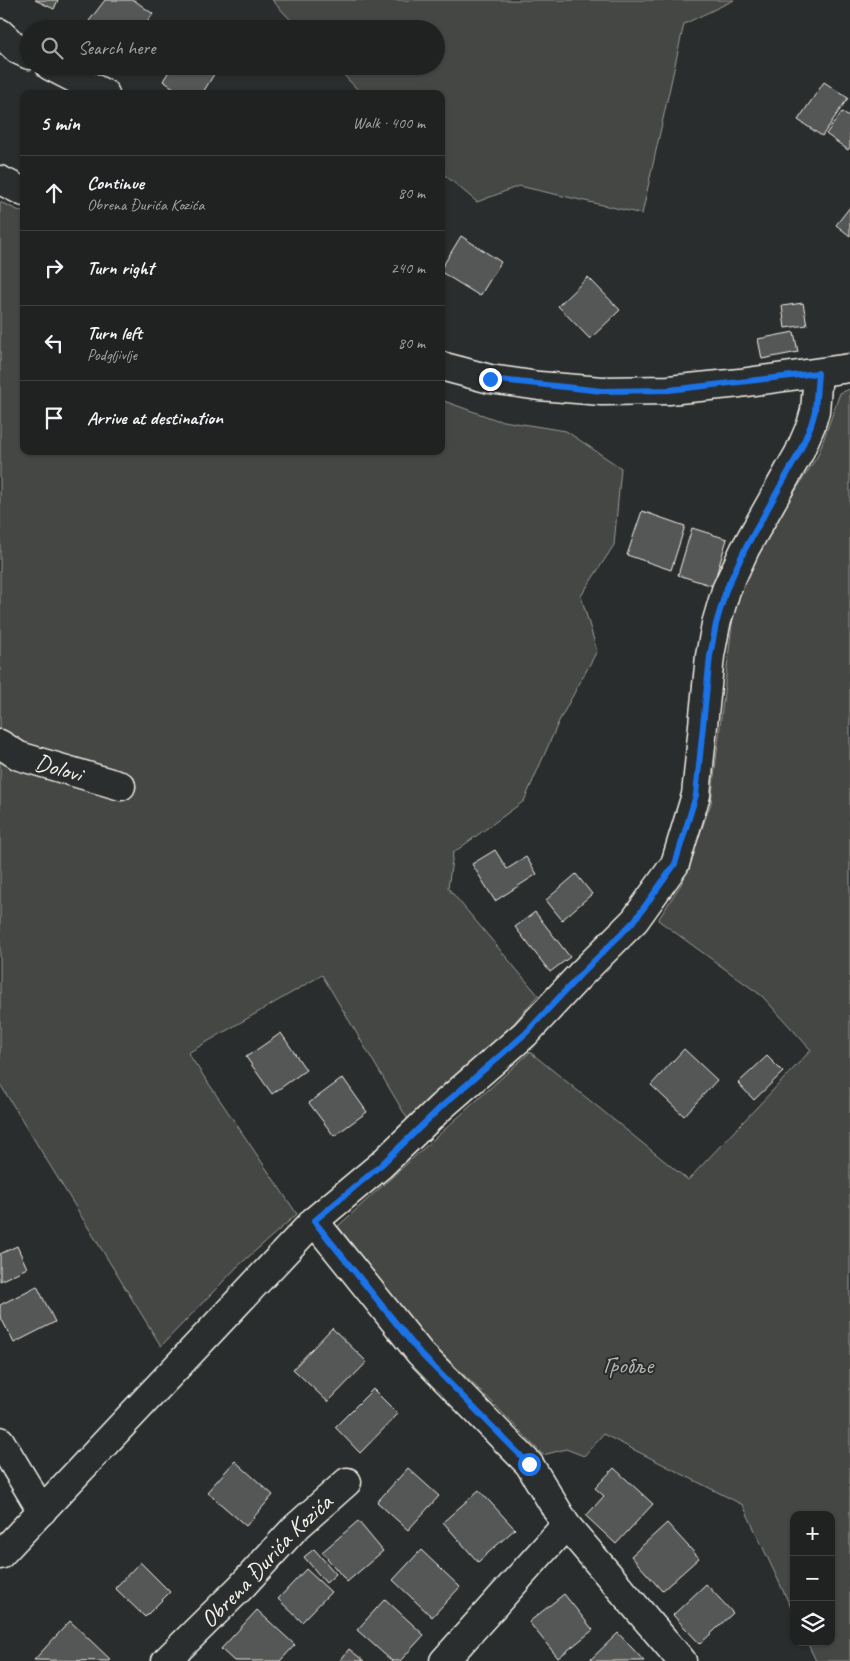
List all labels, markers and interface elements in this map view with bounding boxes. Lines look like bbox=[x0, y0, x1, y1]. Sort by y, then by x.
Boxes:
search box bbox=[20, 20, 445, 75]
icon: search bbox=[38, 34, 66, 62]
text: Search here bbox=[78, 36, 155, 60]
text: 5 min bbox=[40, 110, 80, 136]
text: Walk · 400 m bbox=[353, 113, 425, 133]
text: Continue bbox=[87, 171, 144, 195]
icon: ahead bbox=[40, 179, 68, 207]
text: 80 m bbox=[398, 183, 425, 203]
text: Obrena Đurića Kozića bbox=[87, 195, 205, 215]
icon: right bbox=[40, 254, 68, 282]
text: Turn right bbox=[87, 256, 154, 280]
text: 240 m bbox=[391, 258, 425, 278]
text: Turn left bbox=[87, 321, 142, 345]
icon: left bbox=[40, 329, 68, 357]
text: 80 m bbox=[398, 333, 425, 353]
text: Podgljivlje bbox=[87, 345, 137, 365]
route end bbox=[479, 368, 502, 391]
icon: arrive bbox=[40, 404, 68, 432]
text: Arrive at destination bbox=[87, 406, 223, 430]
street label: Dolovi bbox=[32, 747, 89, 790]
park label: Гробље bbox=[603, 1350, 655, 1380]
route start bbox=[518, 1453, 541, 1476]
street label: Obrena Đurića Kozića bbox=[194, 1486, 340, 1634]
map controls bbox=[790, 1511, 835, 1646]
button: + bbox=[790, 1511, 835, 1556]
button: − bbox=[790, 1556, 835, 1601]
button: layers bbox=[790, 1601, 835, 1646]

